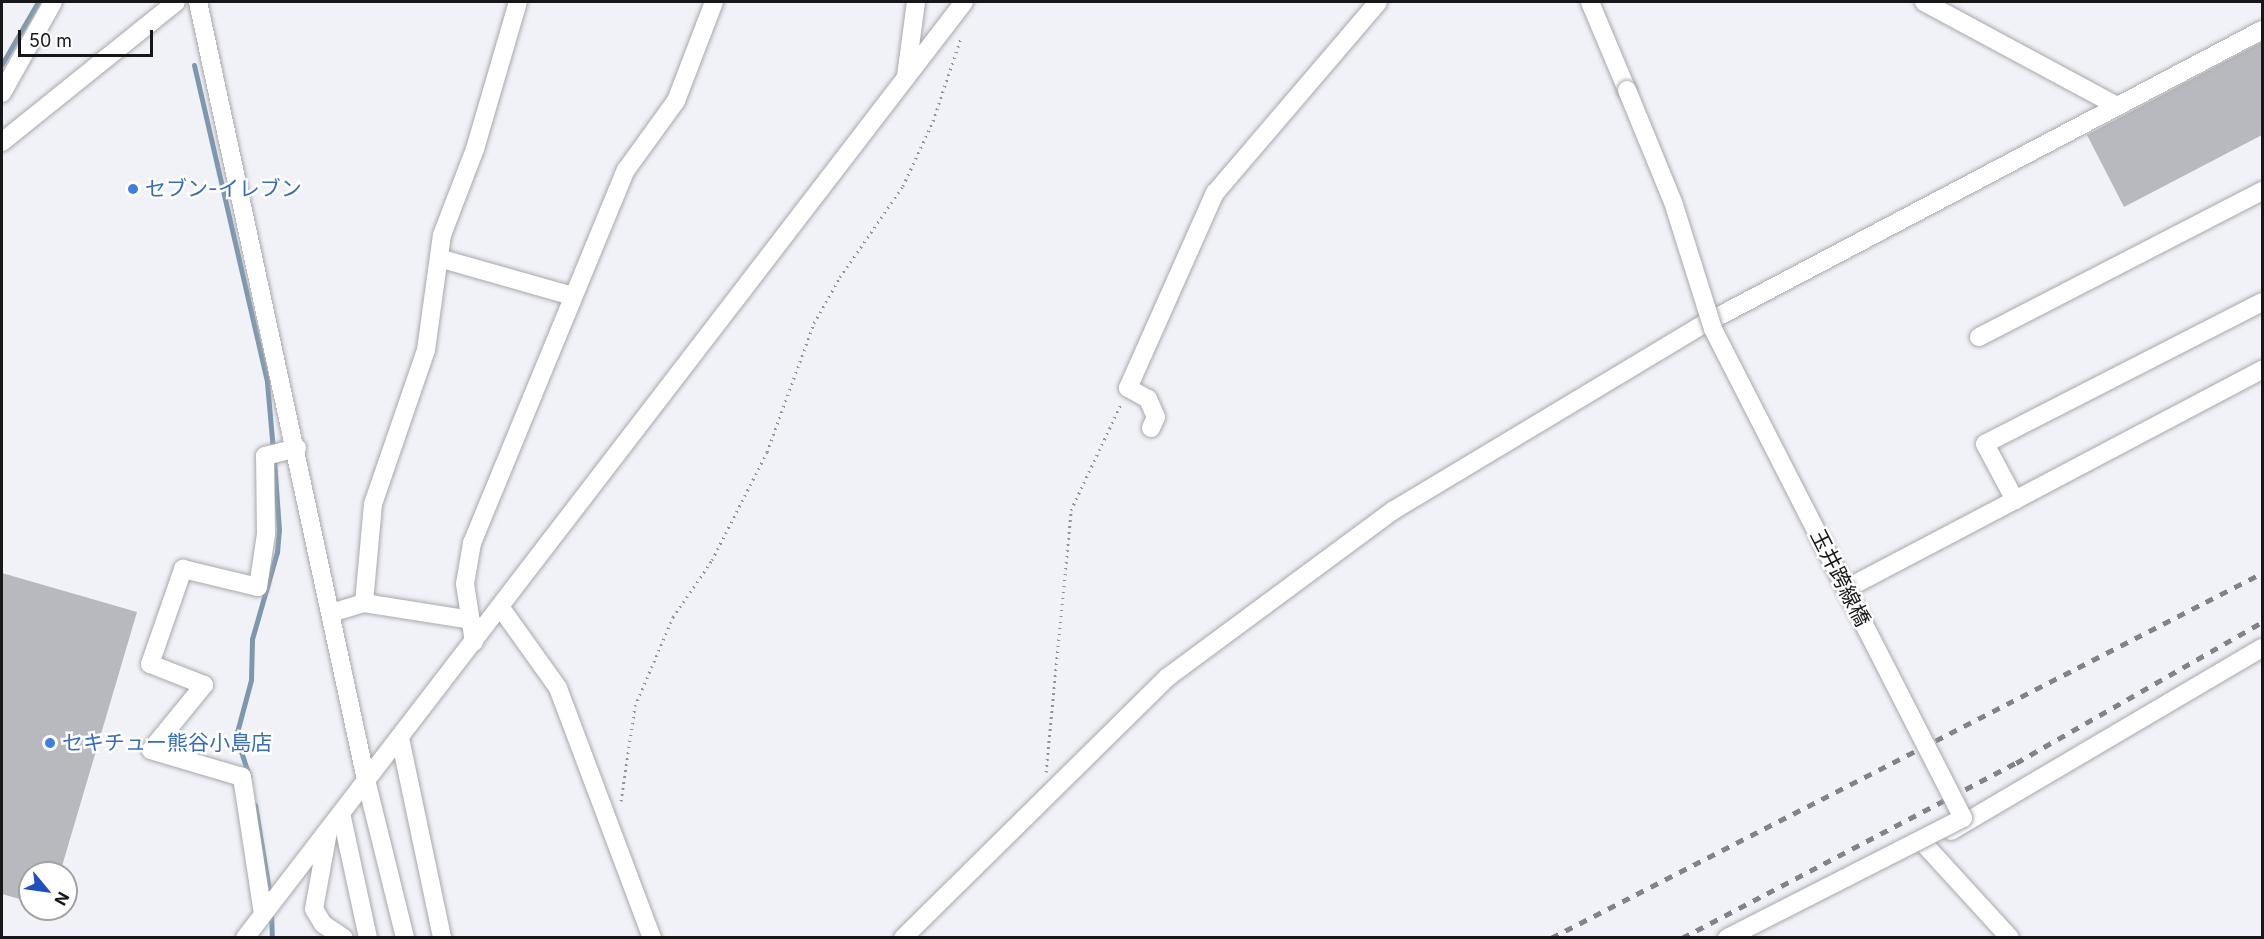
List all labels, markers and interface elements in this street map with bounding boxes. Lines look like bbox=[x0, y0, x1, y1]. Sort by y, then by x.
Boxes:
scale bar bbox=[21, 18, 156, 56]
text: 50 m bbox=[29, 30, 72, 51]
place label: セブン-イレブン bbox=[145, 176, 302, 202]
marker: セブン-イレブン bbox=[126, 182, 140, 196]
street label: 玉井跨線橋 bbox=[1805, 526, 1875, 630]
place label: セキチュー熊谷小島店 bbox=[62, 730, 272, 756]
marker: セキチュー熊谷小島店 bbox=[43, 736, 57, 750]
north arrow bbox=[18, 861, 78, 921]
text: N bbox=[50, 889, 74, 909]

